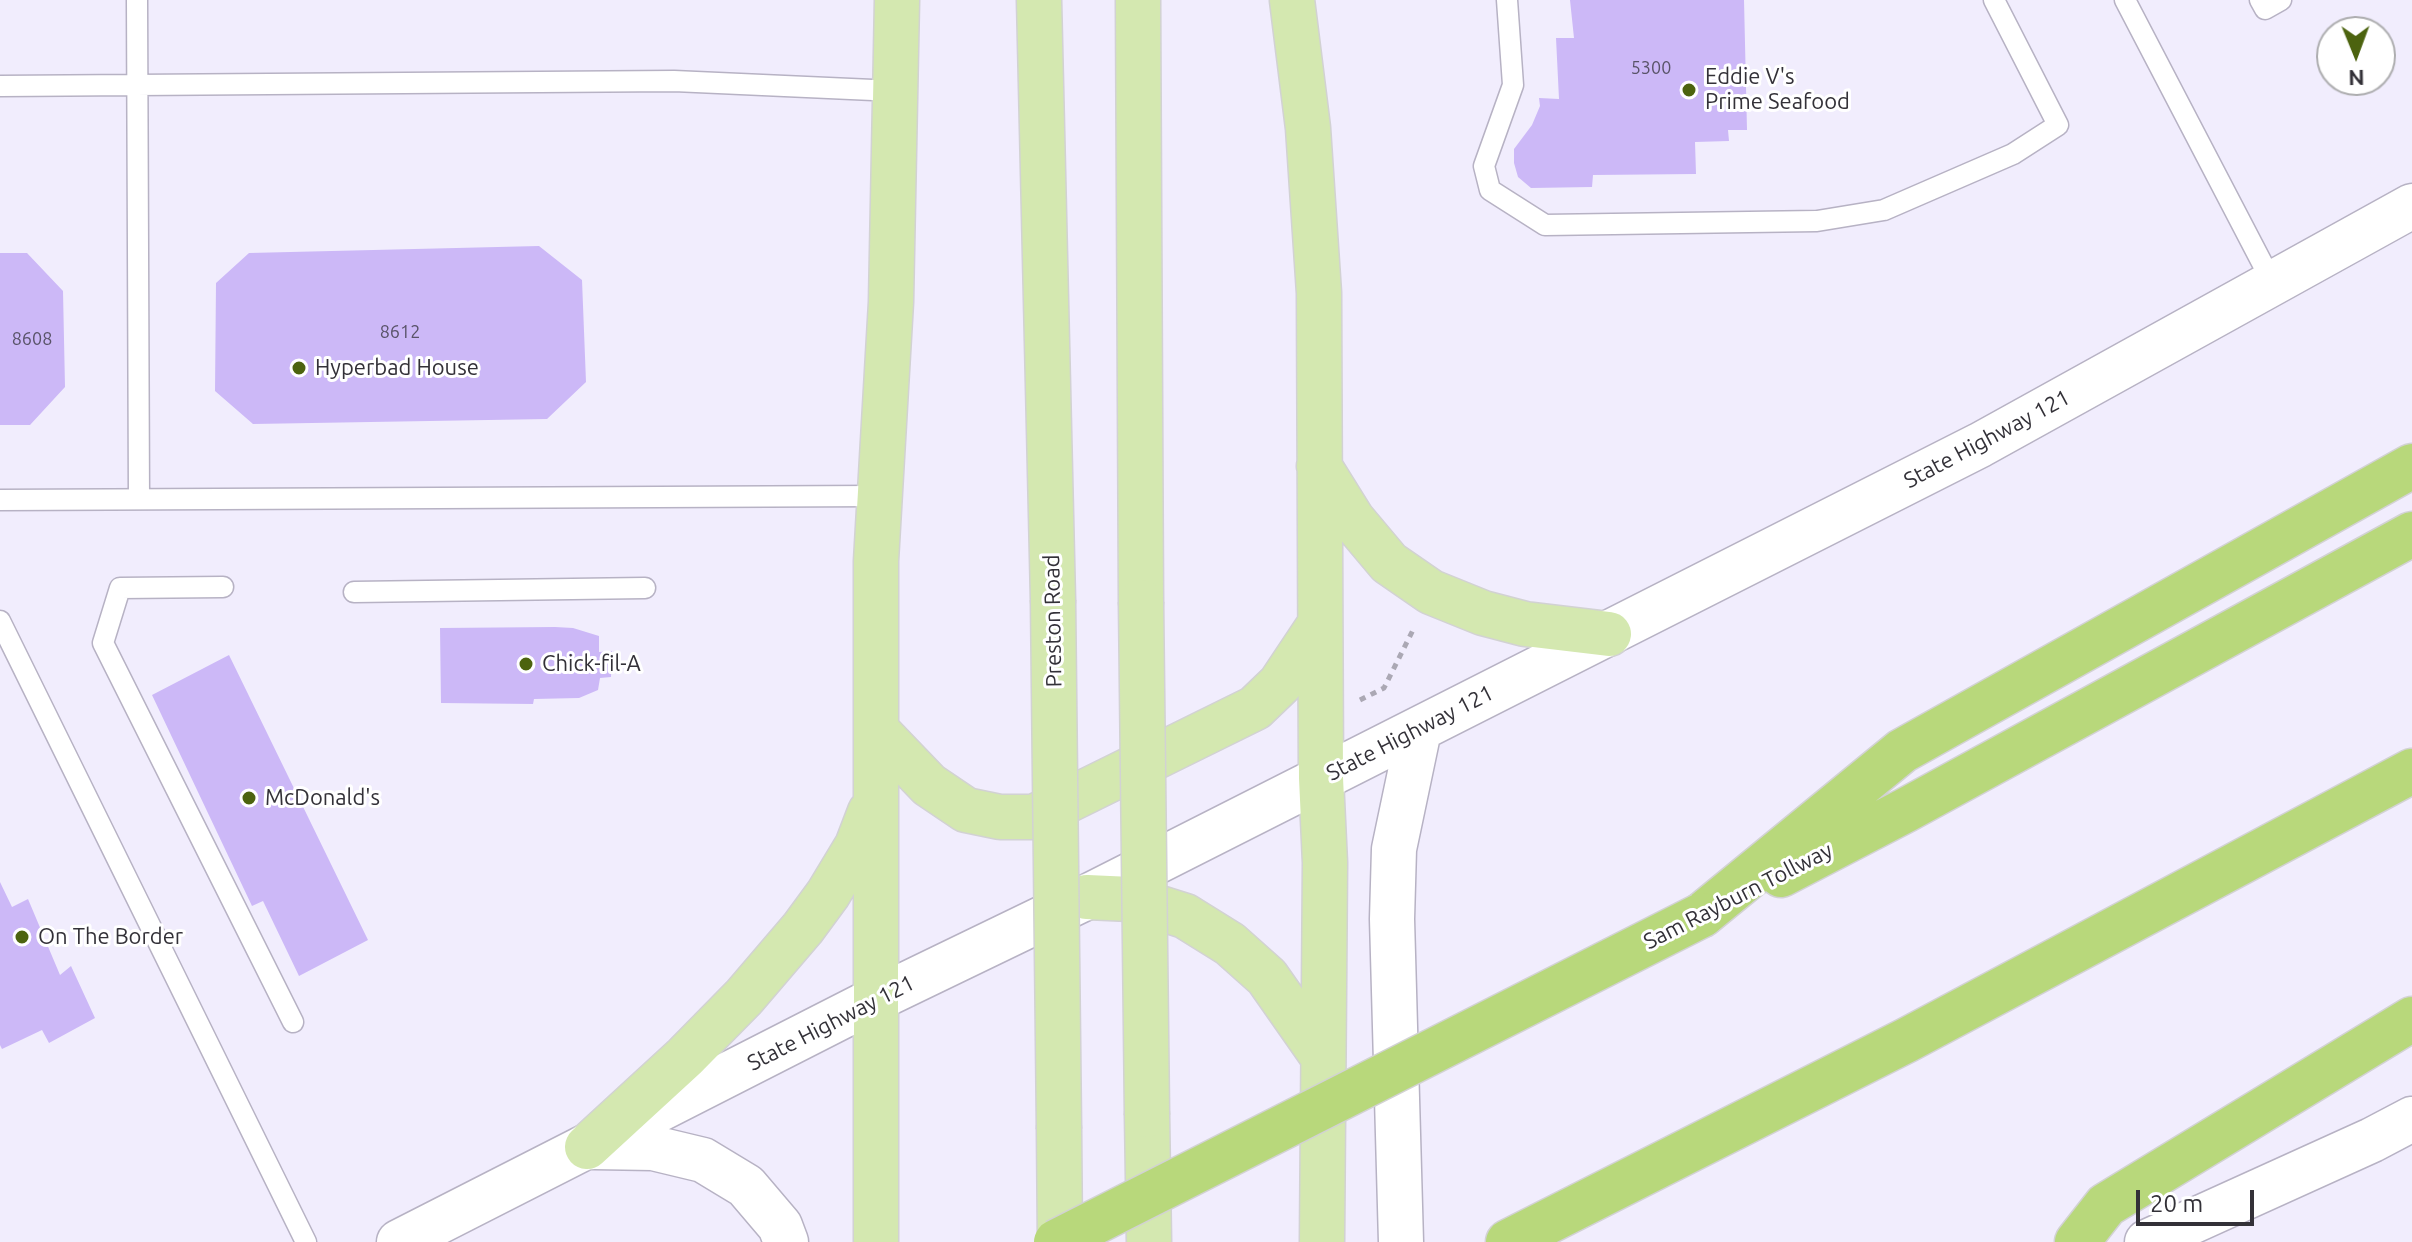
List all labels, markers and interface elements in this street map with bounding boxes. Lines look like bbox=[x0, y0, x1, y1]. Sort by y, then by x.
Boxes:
north arrow bbox=[2316, 16, 2396, 96]
house number: 5300 bbox=[1631, 57, 1671, 79]
place label: Eddie V's Prime Seafood bbox=[1705, 64, 1850, 116]
text: N bbox=[2348, 66, 2365, 91]
marker: Eddie V's Prime Seafood bbox=[1680, 81, 1698, 99]
house number: 8612 bbox=[380, 321, 420, 343]
house number: 8608 bbox=[12, 328, 52, 350]
place label: Hyperbad House bbox=[315, 355, 479, 381]
marker: Hyperbad House bbox=[290, 359, 308, 377]
street label: State Highway 121 bbox=[1899, 384, 2075, 494]
street label: Preston Road bbox=[1039, 554, 1067, 688]
place label: Chick-fil-A bbox=[542, 651, 641, 677]
marker: Chick-fil-A bbox=[517, 655, 535, 673]
street label: State Highway 121 bbox=[1322, 679, 1498, 787]
place label: McDonald's bbox=[265, 785, 380, 811]
marker: McDonald's bbox=[240, 789, 258, 807]
street label: Sam Rayburn Tollway bbox=[1639, 837, 1837, 955]
place label: On The Border bbox=[38, 924, 183, 950]
marker: On The Border bbox=[13, 928, 31, 946]
street label: State Highway 121 bbox=[743, 969, 919, 1077]
scale bar bbox=[2140, 1174, 2258, 1224]
text: 20 m bbox=[2150, 1190, 2203, 1217]

